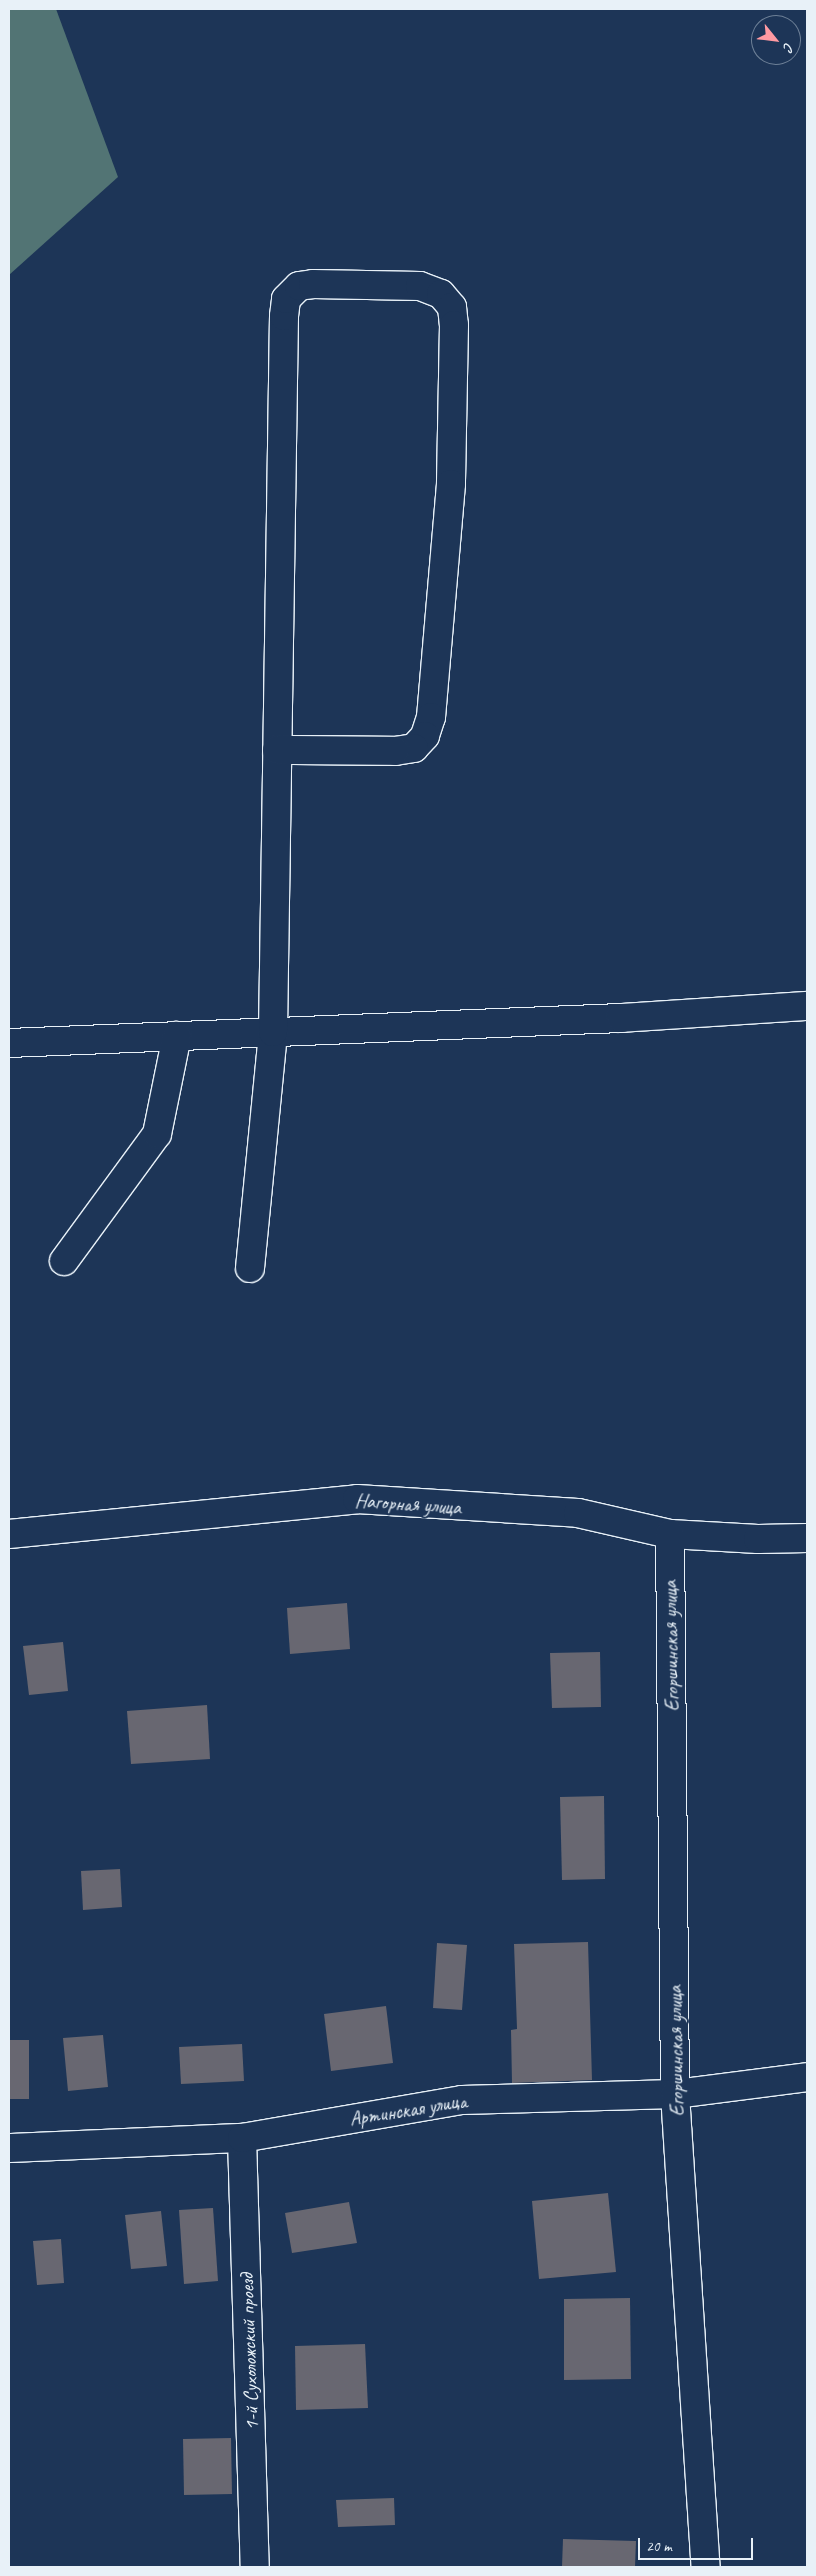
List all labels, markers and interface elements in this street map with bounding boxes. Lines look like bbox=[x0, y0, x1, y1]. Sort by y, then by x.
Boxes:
north arrow bbox=[751, 15, 801, 65]
text: С bbox=[780, 40, 798, 54]
street label: Нагорная улица bbox=[354, 1488, 462, 1520]
street label: Егоршинская улица bbox=[658, 1580, 684, 1712]
street label: Егоршинская улица bbox=[663, 1985, 689, 2117]
street label: Артинская улица bbox=[348, 2089, 468, 2131]
street label: 1-й Сухоложский проезд bbox=[234, 2273, 264, 2431]
scale bar bbox=[641, 2528, 756, 2560]
text: 20 m bbox=[646, 2537, 672, 2556]

